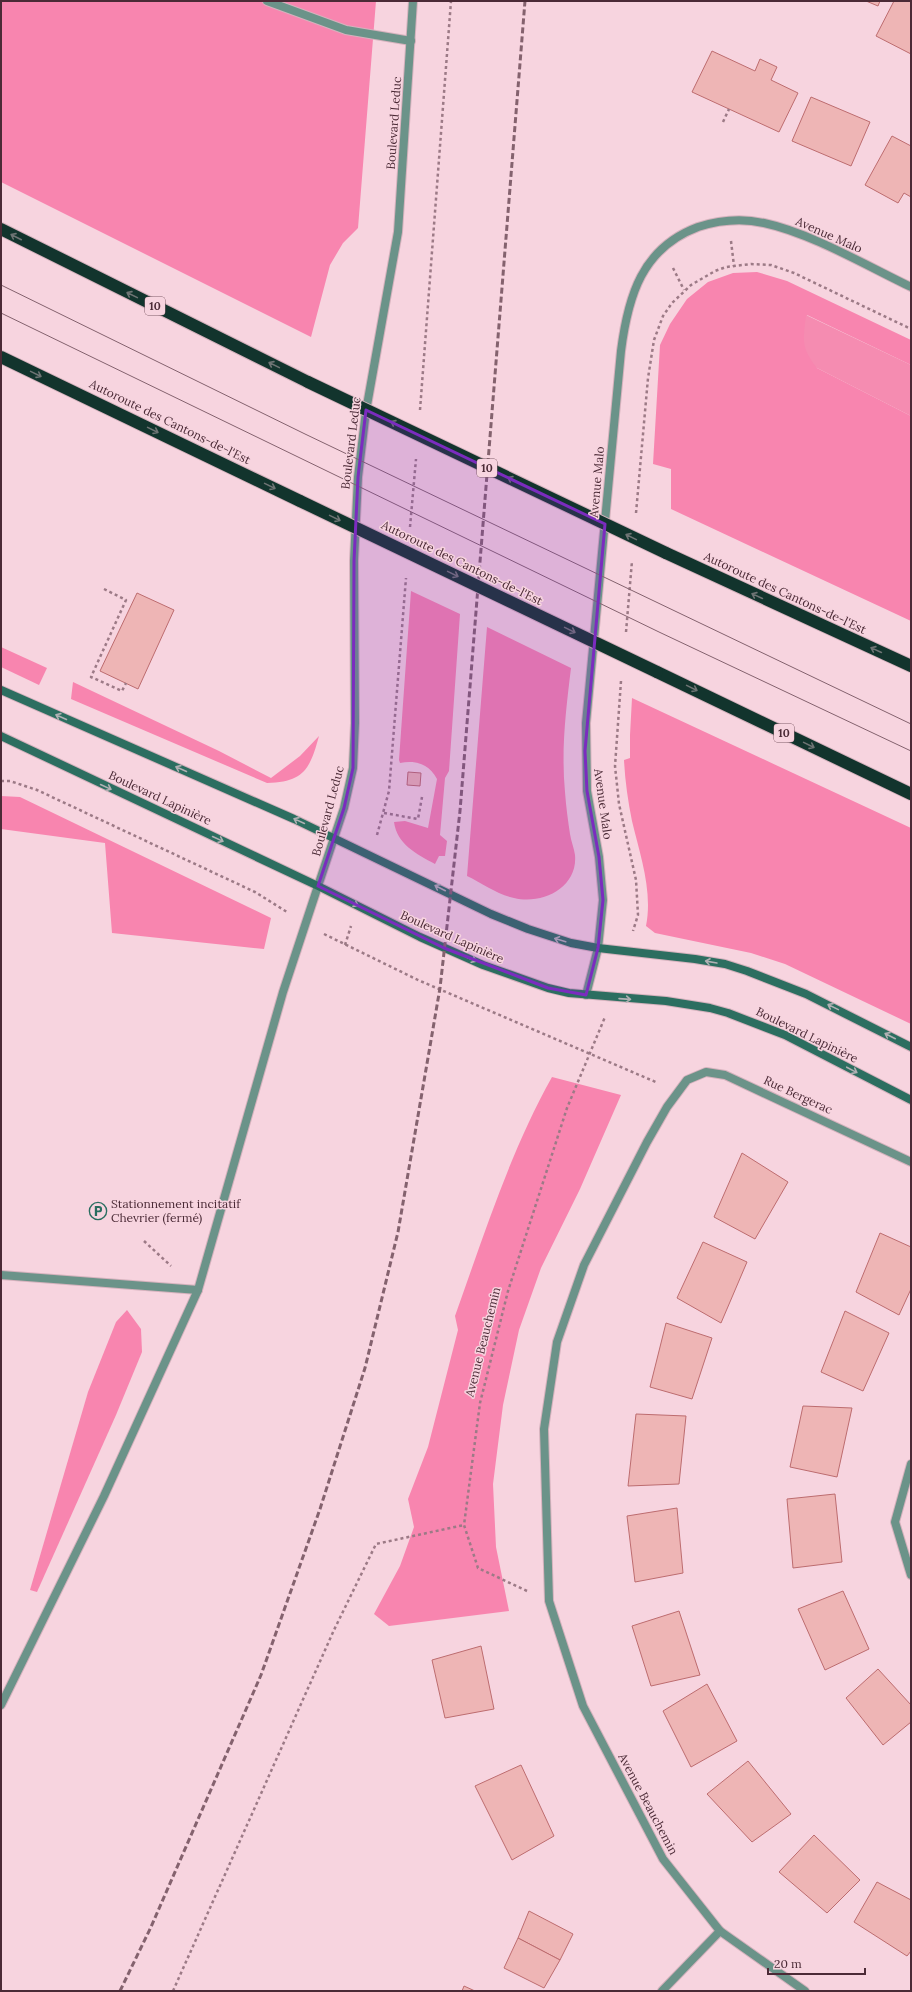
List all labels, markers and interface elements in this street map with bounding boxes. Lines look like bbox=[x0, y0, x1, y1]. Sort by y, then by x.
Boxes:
street label: Boulevard Leduc bbox=[383, 76, 404, 170]
street label: Avenue Malo bbox=[793, 213, 865, 256]
one-way arrow bbox=[10, 233, 22, 240]
one-way arrow bbox=[126, 291, 138, 298]
road number: 10 bbox=[145, 297, 165, 315]
one-way arrow bbox=[268, 361, 280, 368]
one-way arrow bbox=[30, 370, 42, 378]
street label: Autoroute des Cantons-de-l'Est bbox=[86, 375, 254, 467]
street label: Boulevard Leduc bbox=[337, 396, 364, 490]
one-way arrow bbox=[390, 420, 402, 427]
one-way arrow bbox=[147, 427, 159, 434]
street label: Avenue Malo bbox=[586, 446, 607, 519]
road number: 10 bbox=[477, 459, 497, 477]
one-way arrow bbox=[508, 476, 520, 484]
one-way arrow bbox=[264, 483, 276, 490]
one-way arrow bbox=[329, 515, 341, 522]
street label: Autoroute des Cantons-de-l'Est bbox=[378, 516, 546, 608]
one-way arrow bbox=[625, 533, 637, 540]
street label: Autoroute des Cantons-de-l'Est bbox=[701, 548, 869, 637]
one-way arrow bbox=[446, 571, 458, 578]
one-way arrow bbox=[752, 591, 764, 599]
one-way arrow bbox=[564, 627, 576, 634]
one-way arrow bbox=[870, 646, 882, 653]
one-way arrow bbox=[686, 685, 698, 692]
one-way arrow bbox=[56, 713, 68, 720]
road number: 10 bbox=[774, 724, 794, 742]
one-way arrow bbox=[803, 742, 815, 749]
one-way arrow bbox=[175, 764, 187, 772]
street label: Boulevard Leduc bbox=[308, 764, 347, 858]
street label: Boulevard Lapinière bbox=[106, 767, 214, 828]
street label: Avenue Malo bbox=[591, 767, 616, 840]
one-way arrow bbox=[100, 784, 112, 791]
one-way arrow bbox=[294, 817, 306, 824]
one-way arrow bbox=[212, 836, 224, 843]
one-way arrow bbox=[435, 884, 447, 892]
one-way arrow bbox=[347, 900, 359, 908]
street label: Boulevard Lapinière bbox=[398, 907, 507, 966]
one-way arrow bbox=[554, 935, 566, 943]
one-way arrow bbox=[464, 956, 476, 964]
one-way arrow bbox=[705, 958, 718, 966]
one-way arrow bbox=[618, 995, 631, 1002]
street label: Boulevard Lapinière bbox=[754, 1003, 861, 1066]
one-way arrow bbox=[827, 1003, 839, 1010]
one-way arrow bbox=[884, 1031, 896, 1039]
one-way arrow bbox=[846, 1067, 858, 1074]
street label: Rue Bergerac bbox=[761, 1072, 835, 1117]
place label: Stationnement incitatif Chevrier (fermé) bbox=[111, 1196, 241, 1226]
parking icon: Stationnement incitatif Chevrier (fermé) bbox=[88, 1201, 108, 1221]
street label: Avenue Beauchemin bbox=[461, 1285, 503, 1399]
street label: Avenue Beauchemin bbox=[615, 1750, 681, 1857]
scale bar bbox=[768, 1950, 865, 1976]
text: 20 m bbox=[774, 1956, 802, 1971]

